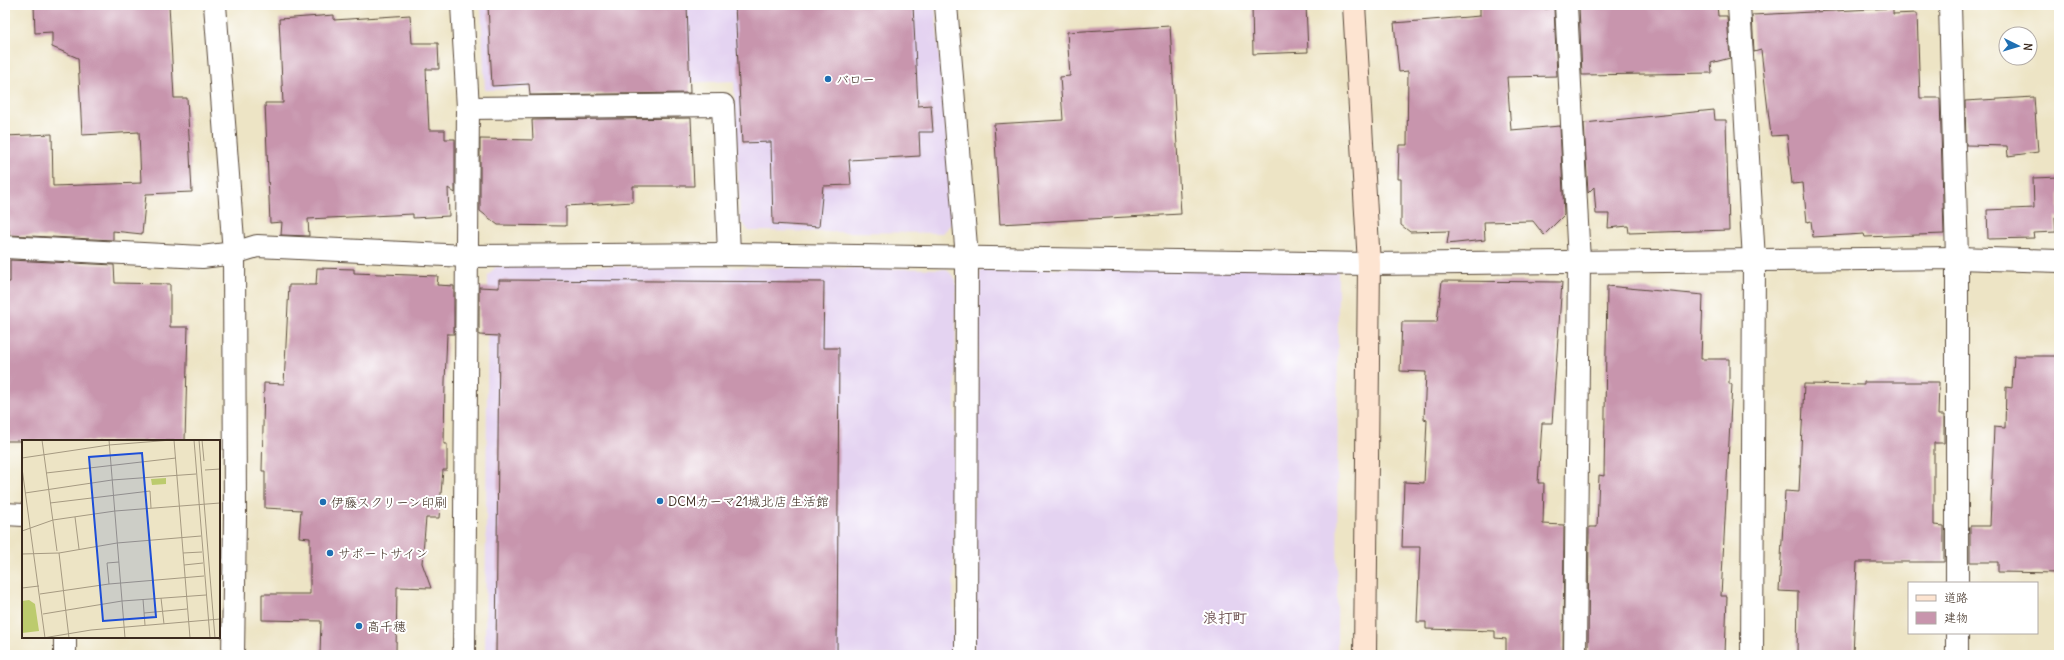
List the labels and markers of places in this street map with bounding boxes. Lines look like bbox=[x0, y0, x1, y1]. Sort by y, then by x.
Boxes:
place label: バロー bbox=[836, 71, 875, 88]
marker: バロー bbox=[823, 74, 833, 84]
place label: DCMカーマ21城北店 生活館 bbox=[668, 493, 829, 510]
place label: 伊藤スクリーン印刷 bbox=[331, 494, 447, 511]
marker: DCMカーマ21城北店 生活館 bbox=[655, 496, 665, 506]
marker: 伊藤スクリーン印刷 bbox=[318, 497, 328, 507]
place label: サポートサイン bbox=[338, 545, 428, 562]
marker: サポートサイン bbox=[325, 548, 335, 558]
place label: 高千穂 bbox=[367, 618, 406, 635]
marker: 高千穂 bbox=[354, 621, 364, 631]

